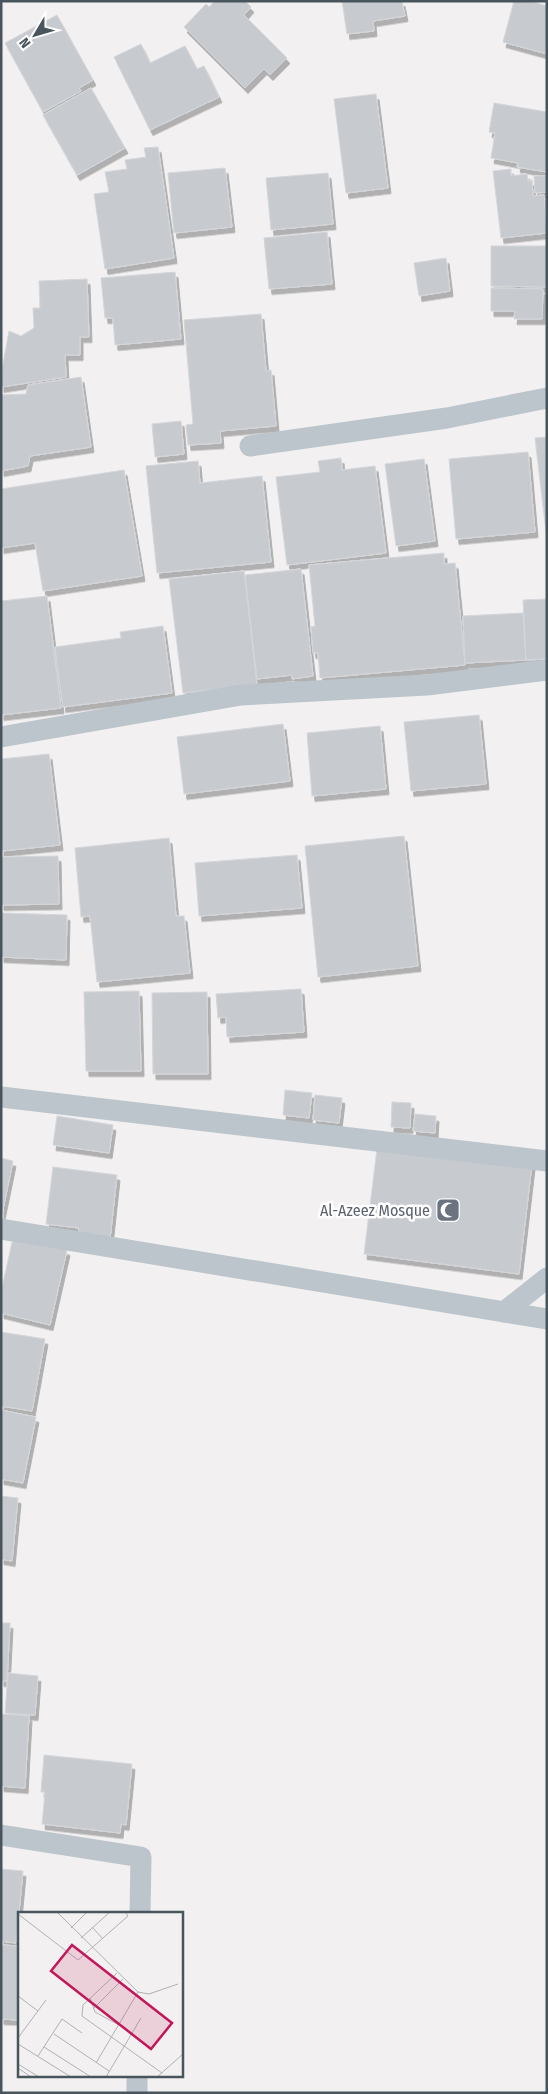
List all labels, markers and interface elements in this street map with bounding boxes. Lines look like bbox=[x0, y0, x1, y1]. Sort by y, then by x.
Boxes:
north arrow bbox=[10, 10, 60, 60]
text: N bbox=[16, 34, 34, 51]
mosque icon: Al-Azeez Mosque bbox=[435, 1197, 461, 1223]
place label: Al-Azeez Mosque bbox=[320, 1201, 430, 1220]
inset map bbox=[18, 1912, 182, 2076]

